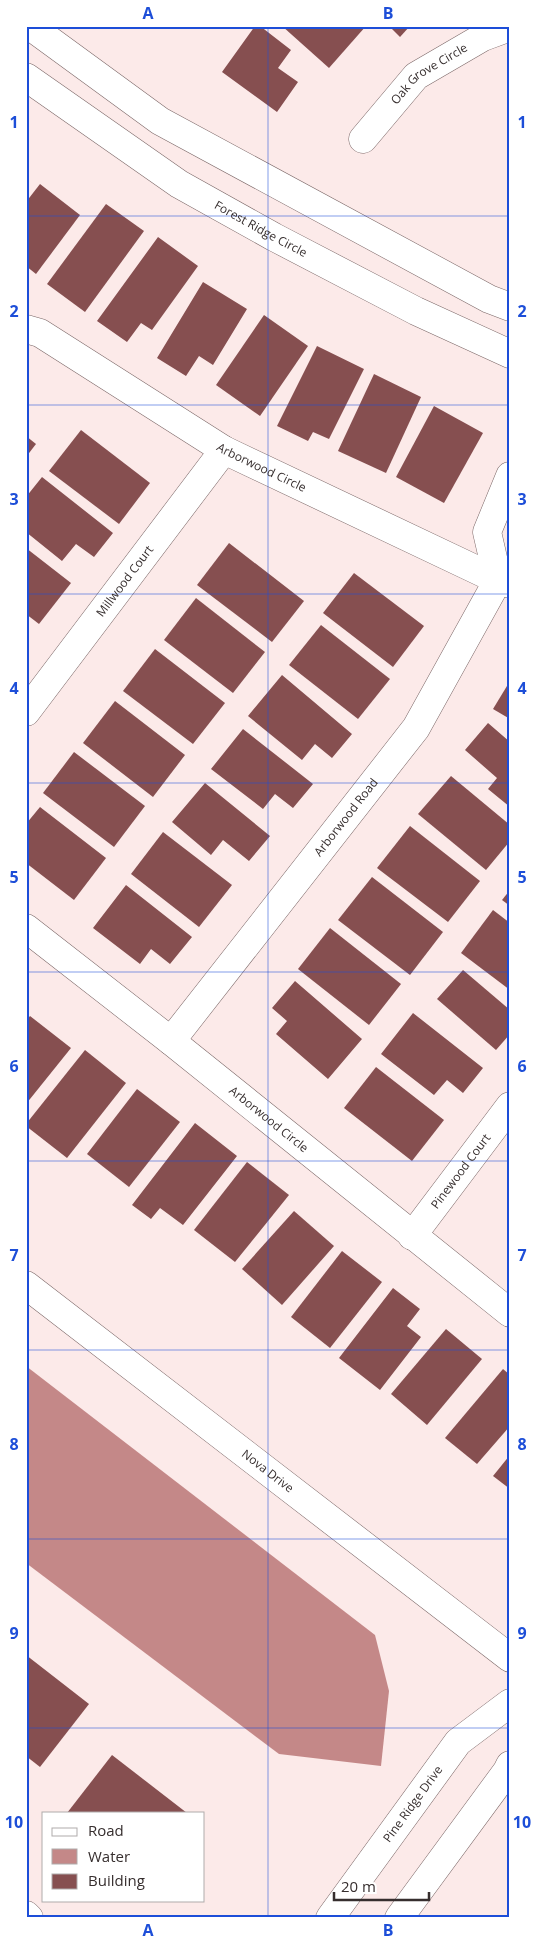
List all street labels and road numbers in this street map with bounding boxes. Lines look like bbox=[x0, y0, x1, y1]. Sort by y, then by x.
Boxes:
street label: Oak Grove Circle bbox=[387, 39, 471, 108]
street label: Forest Ridge Circle bbox=[211, 196, 310, 261]
street label: Arborwood Circle bbox=[214, 439, 309, 496]
street label: Millwood Court bbox=[92, 542, 157, 620]
street label: Arborwood Road bbox=[310, 774, 382, 860]
street label: Arborwood Circle bbox=[226, 1082, 312, 1156]
street label: Pinewood Court bbox=[427, 1130, 494, 1212]
street label: Nova Drive bbox=[238, 1445, 298, 1496]
street label: Pine Ridge Drive bbox=[379, 1762, 446, 1845]

